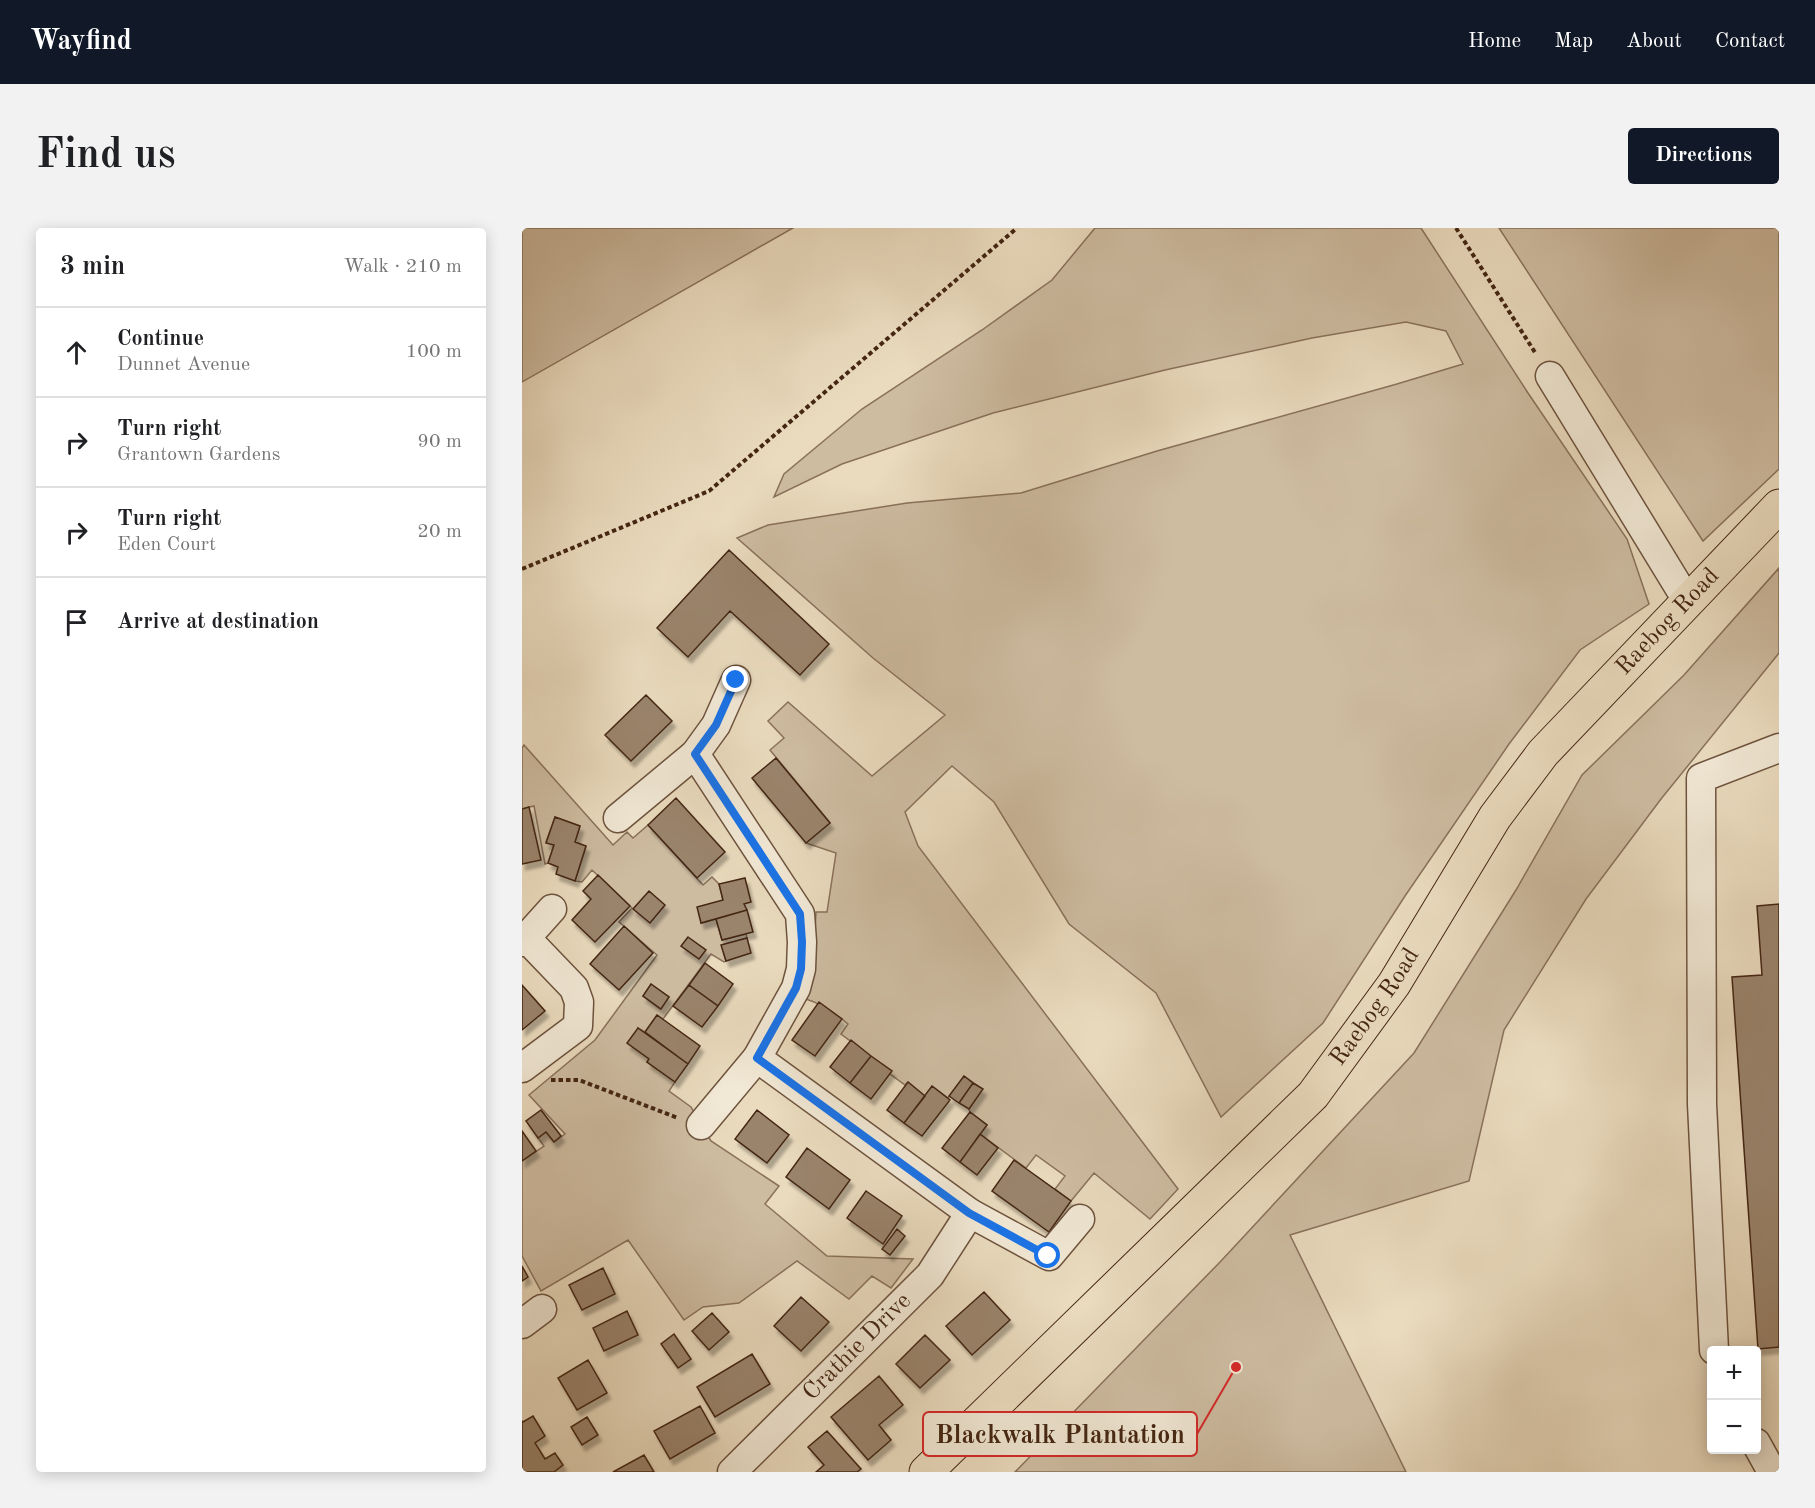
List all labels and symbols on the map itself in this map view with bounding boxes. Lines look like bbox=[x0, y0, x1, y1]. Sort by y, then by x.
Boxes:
street label: Raebog Road bbox=[1612, 564, 1724, 680]
route end bbox=[722, 666, 748, 692]
street label: Raebog Road bbox=[1326, 944, 1424, 1071]
route start bbox=[1034, 1242, 1060, 1268]
street label: Crathie Drive bbox=[799, 1289, 916, 1405]
callout: Blackwalk Plantation bbox=[923, 1412, 1197, 1456]
text: Blackwalk Plantation bbox=[935, 1423, 1185, 1449]

